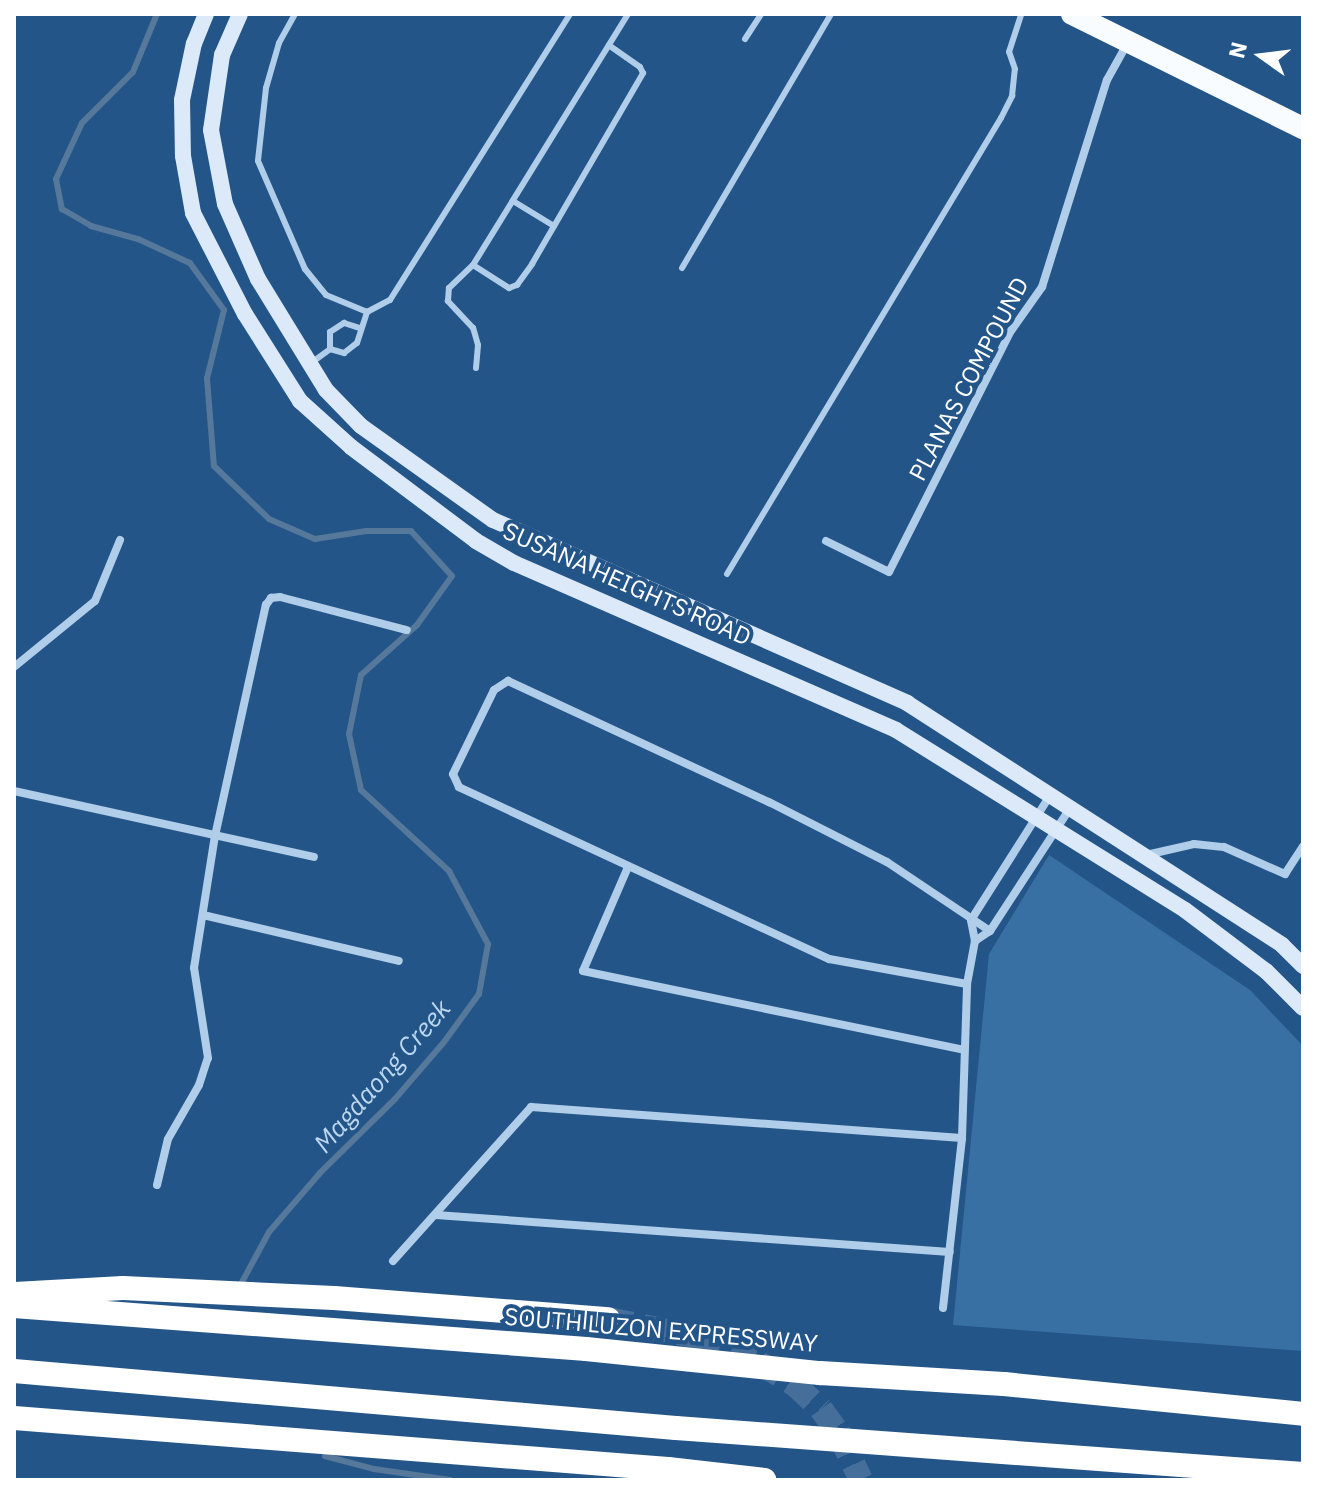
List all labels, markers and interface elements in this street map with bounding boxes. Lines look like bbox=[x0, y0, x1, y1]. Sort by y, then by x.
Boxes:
north arrow bbox=[1221, 16, 1301, 96]
text: N bbox=[1221, 39, 1253, 61]
street label: PLANAS COMPOUND bbox=[903, 272, 1035, 486]
street label: SUSANA HEIGHTS ROAD bbox=[499, 516, 755, 652]
water label: Magdaong Creek bbox=[307, 993, 457, 1159]
street label: SOUTH LUZON EXPRESSWAY bbox=[503, 1302, 819, 1358]

